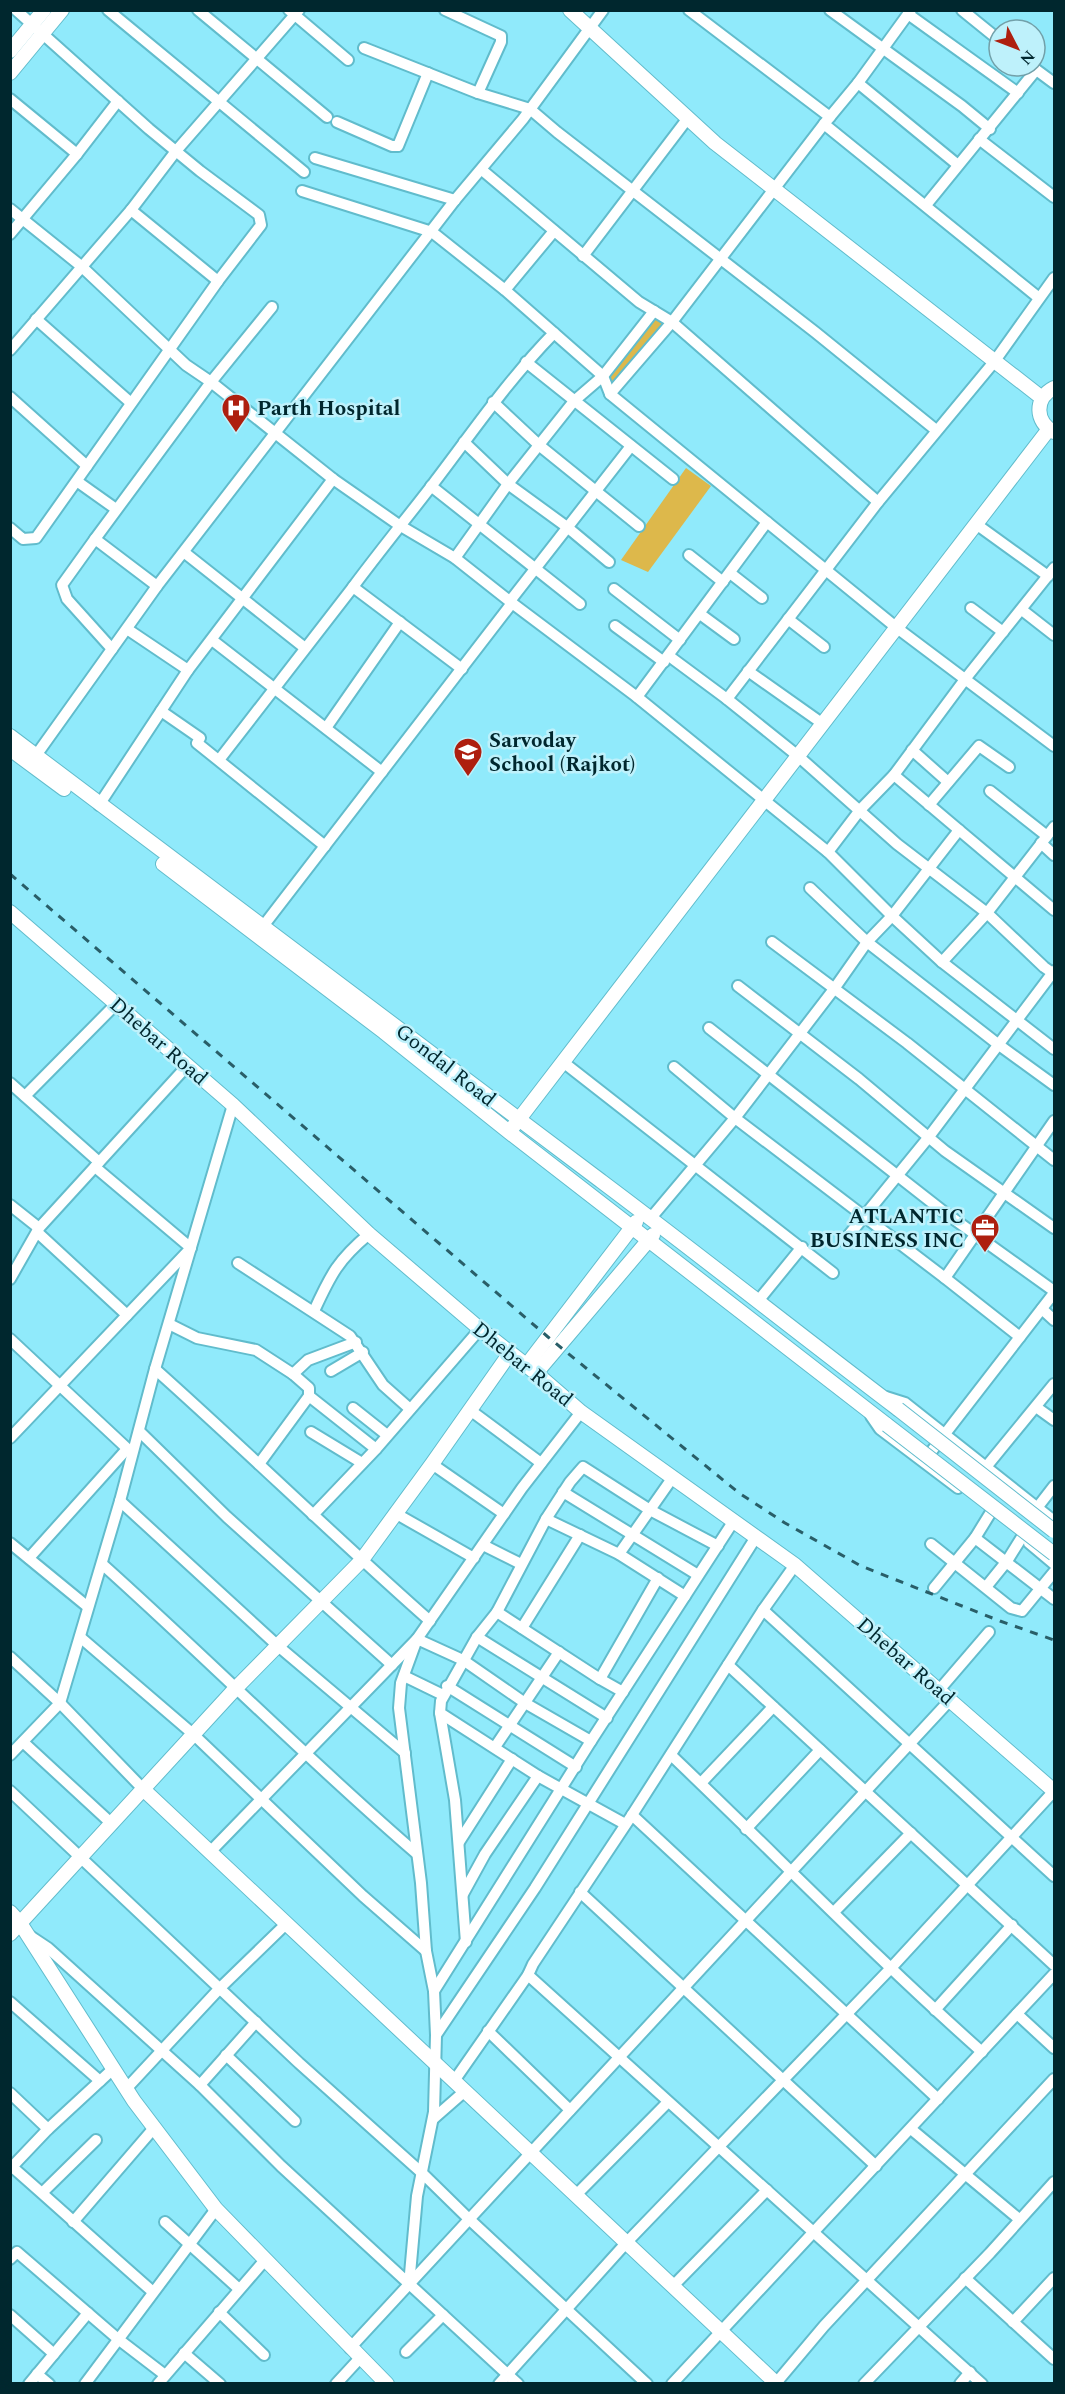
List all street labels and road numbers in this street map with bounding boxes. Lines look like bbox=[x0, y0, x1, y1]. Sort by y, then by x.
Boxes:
street label: Dhebar Road bbox=[102, 990, 215, 1094]
street label: Gondal Road bbox=[388, 1016, 503, 1115]
street label: Dhebar Road bbox=[465, 1314, 580, 1416]
street label: Dhebar Road bbox=[849, 1610, 962, 1714]

